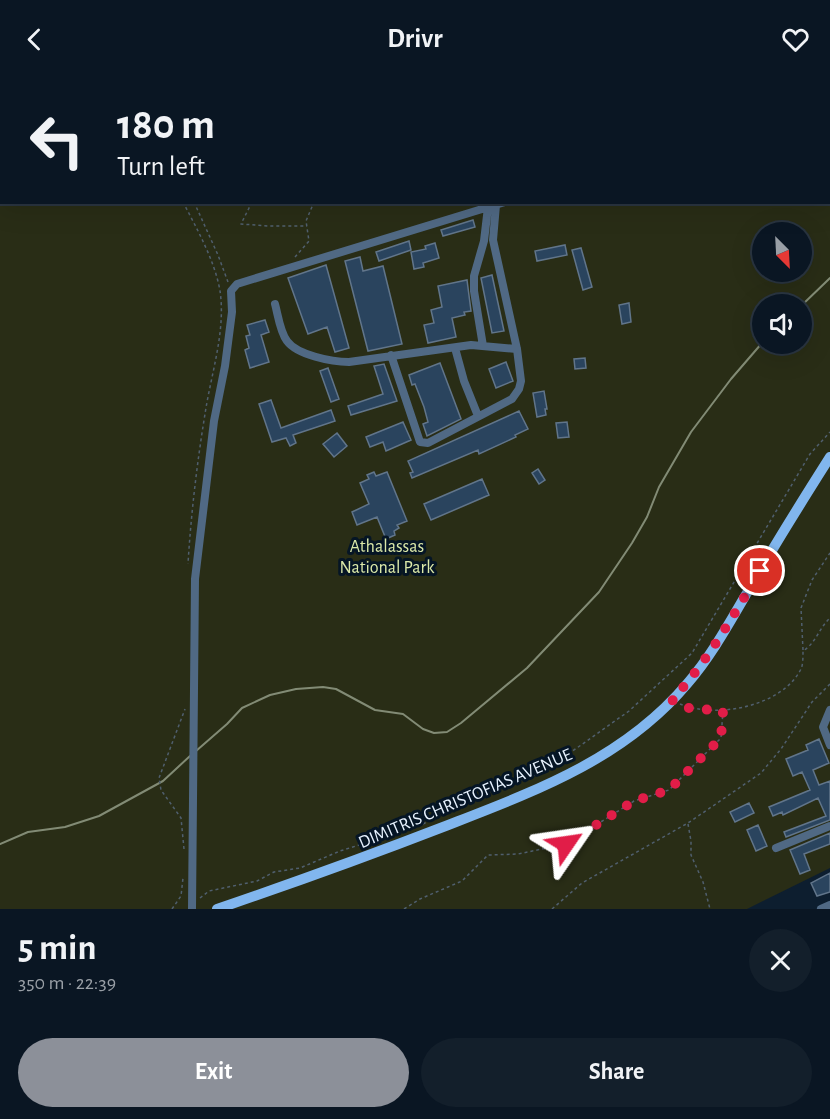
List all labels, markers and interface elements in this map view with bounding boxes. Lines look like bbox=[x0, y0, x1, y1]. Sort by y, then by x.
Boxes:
icon: back bbox=[18, 23, 51, 56]
icon: heart bbox=[779, 23, 812, 56]
text: Drivr bbox=[387, 25, 443, 52]
icon: left bbox=[18, 102, 96, 180]
text: 180 m bbox=[117, 104, 215, 146]
text: Turn left bbox=[117, 153, 205, 180]
north arrow bbox=[752, 222, 812, 282]
map controls bbox=[752, 222, 812, 354]
button: sound bbox=[752, 294, 812, 354]
park label: Athalassas National Park bbox=[339, 538, 435, 577]
pin bbox=[734, 545, 785, 596]
icon: arrive bbox=[743, 554, 776, 587]
street label: DIMITRIS CHRISTOFIAS AVENUE bbox=[356, 746, 575, 852]
position arrow bbox=[534, 812, 598, 876]
button: close bbox=[749, 929, 812, 992]
text: 5 min bbox=[18, 930, 96, 966]
text: 350 m · 22:39 bbox=[18, 973, 116, 993]
button: Exit bbox=[18, 1038, 409, 1107]
button: Share bbox=[421, 1038, 812, 1107]

